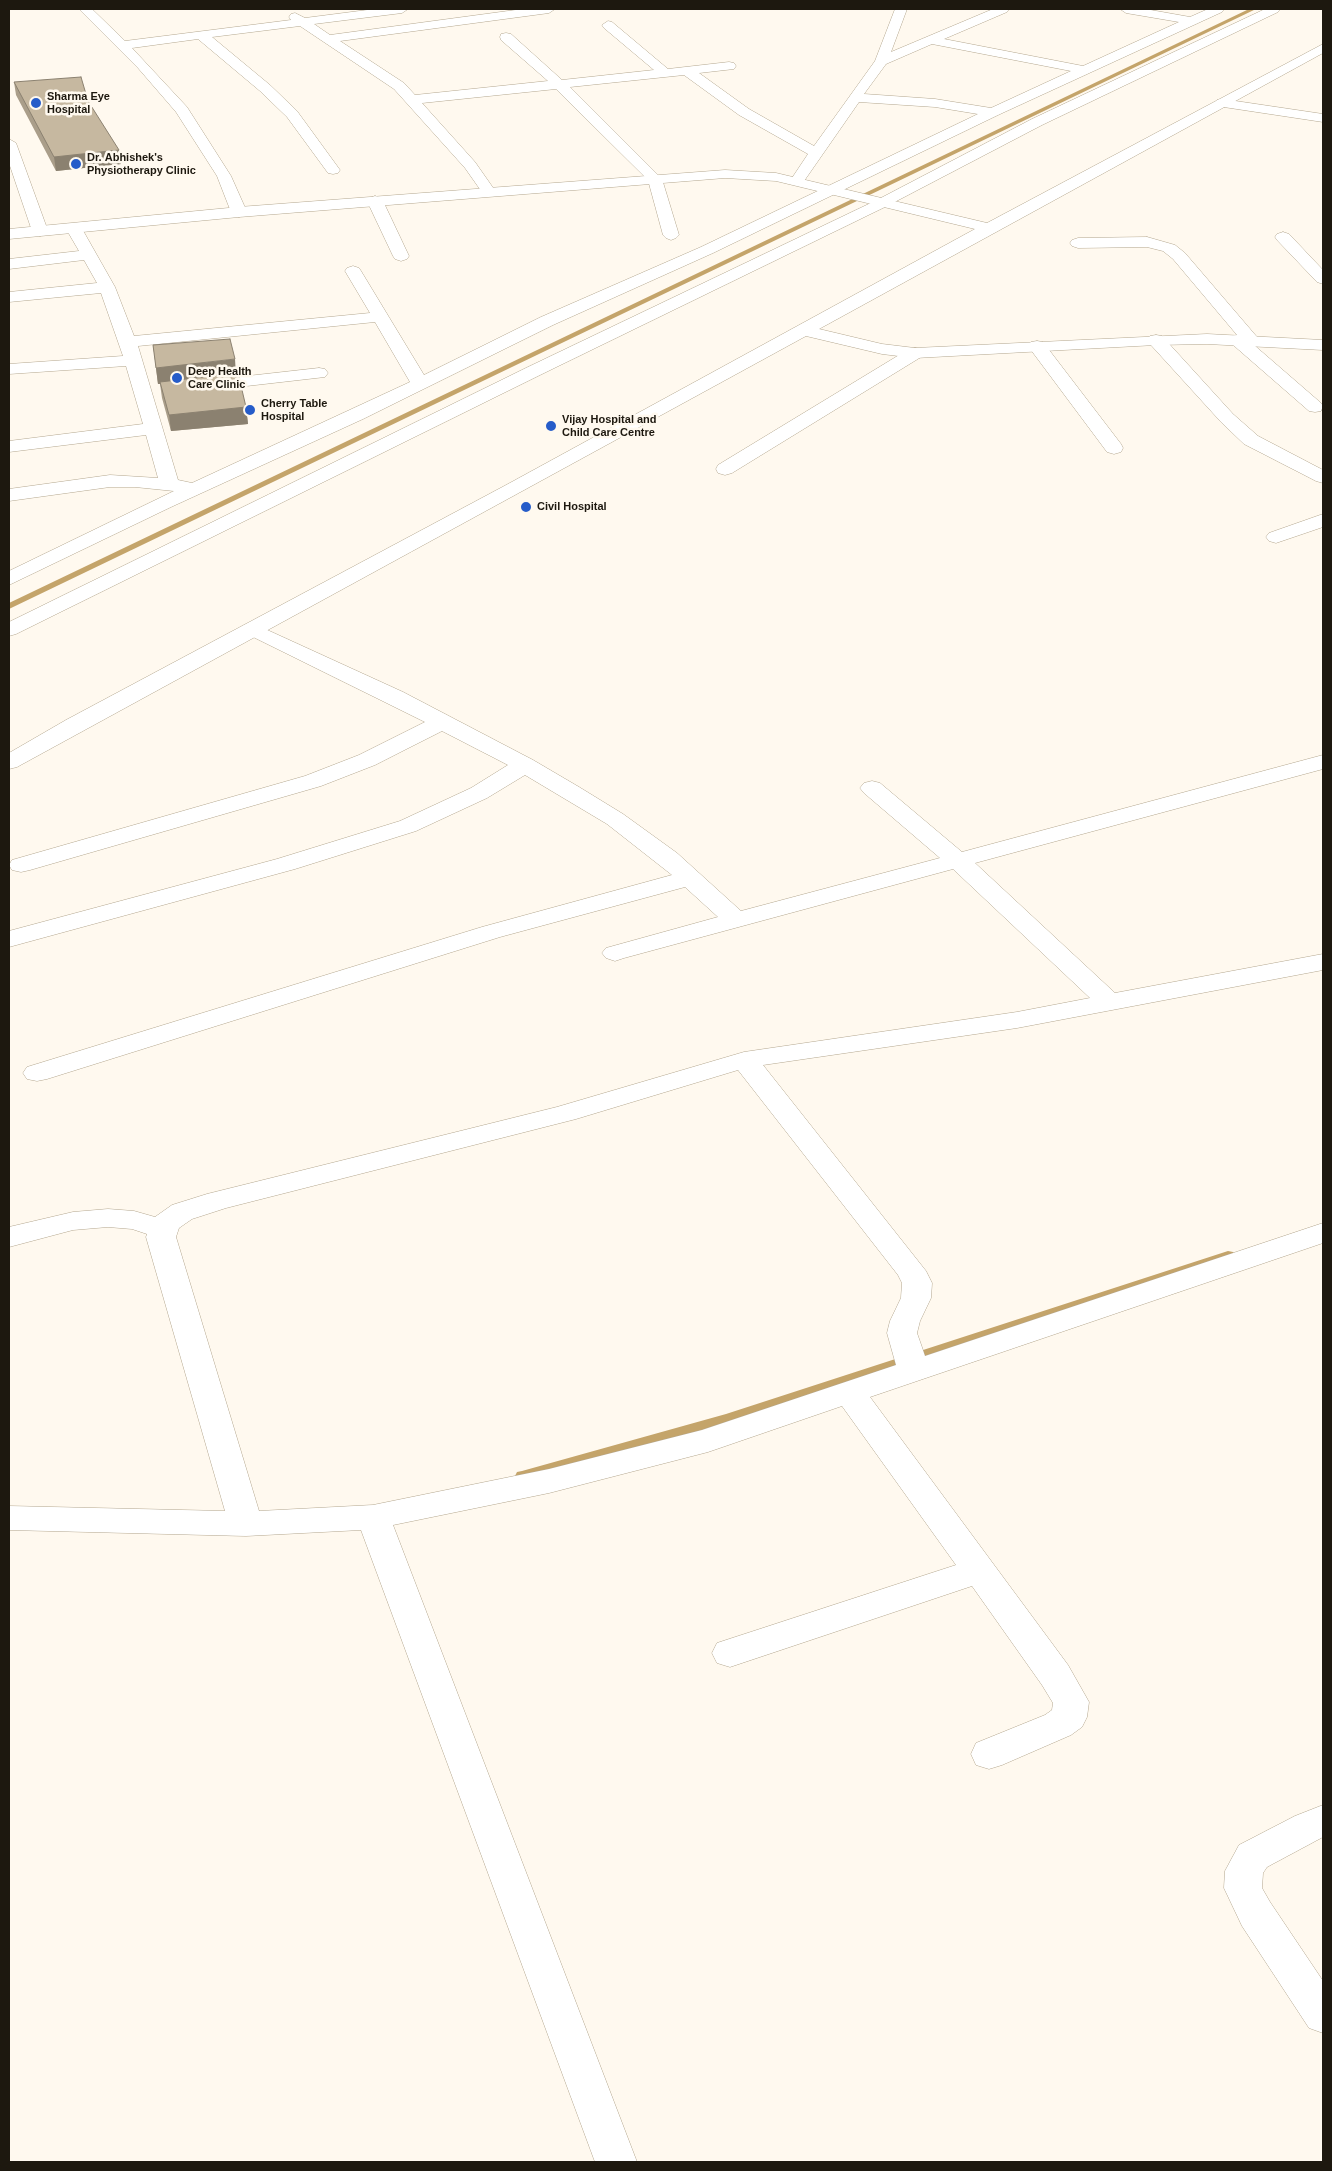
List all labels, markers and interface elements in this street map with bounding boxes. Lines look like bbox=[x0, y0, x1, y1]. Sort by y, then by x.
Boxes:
place label: Sharma Eye Hospital bbox=[47, 90, 110, 116]
marker: Sharma Eye Hospital bbox=[29, 96, 43, 110]
place label: Dr. Abhishek's Physiotherapy Clinic bbox=[87, 151, 196, 177]
marker: Dr. Abhishek's Physiotherapy Clinic bbox=[69, 157, 83, 171]
place label: Deep Health Care Clinic bbox=[188, 365, 252, 391]
marker: Deep Health Care Clinic bbox=[170, 371, 184, 385]
place label: Cherry Table Hospital bbox=[261, 397, 327, 423]
marker: Cherry Table Hospital bbox=[243, 403, 257, 417]
place label: Vijay Hospital and Child Care Centre bbox=[562, 413, 657, 439]
marker: Vijay Hospital and Child Care Centre bbox=[544, 419, 558, 433]
marker: Civil Hospital bbox=[519, 500, 533, 514]
place label: Civil Hospital bbox=[537, 500, 607, 514]

